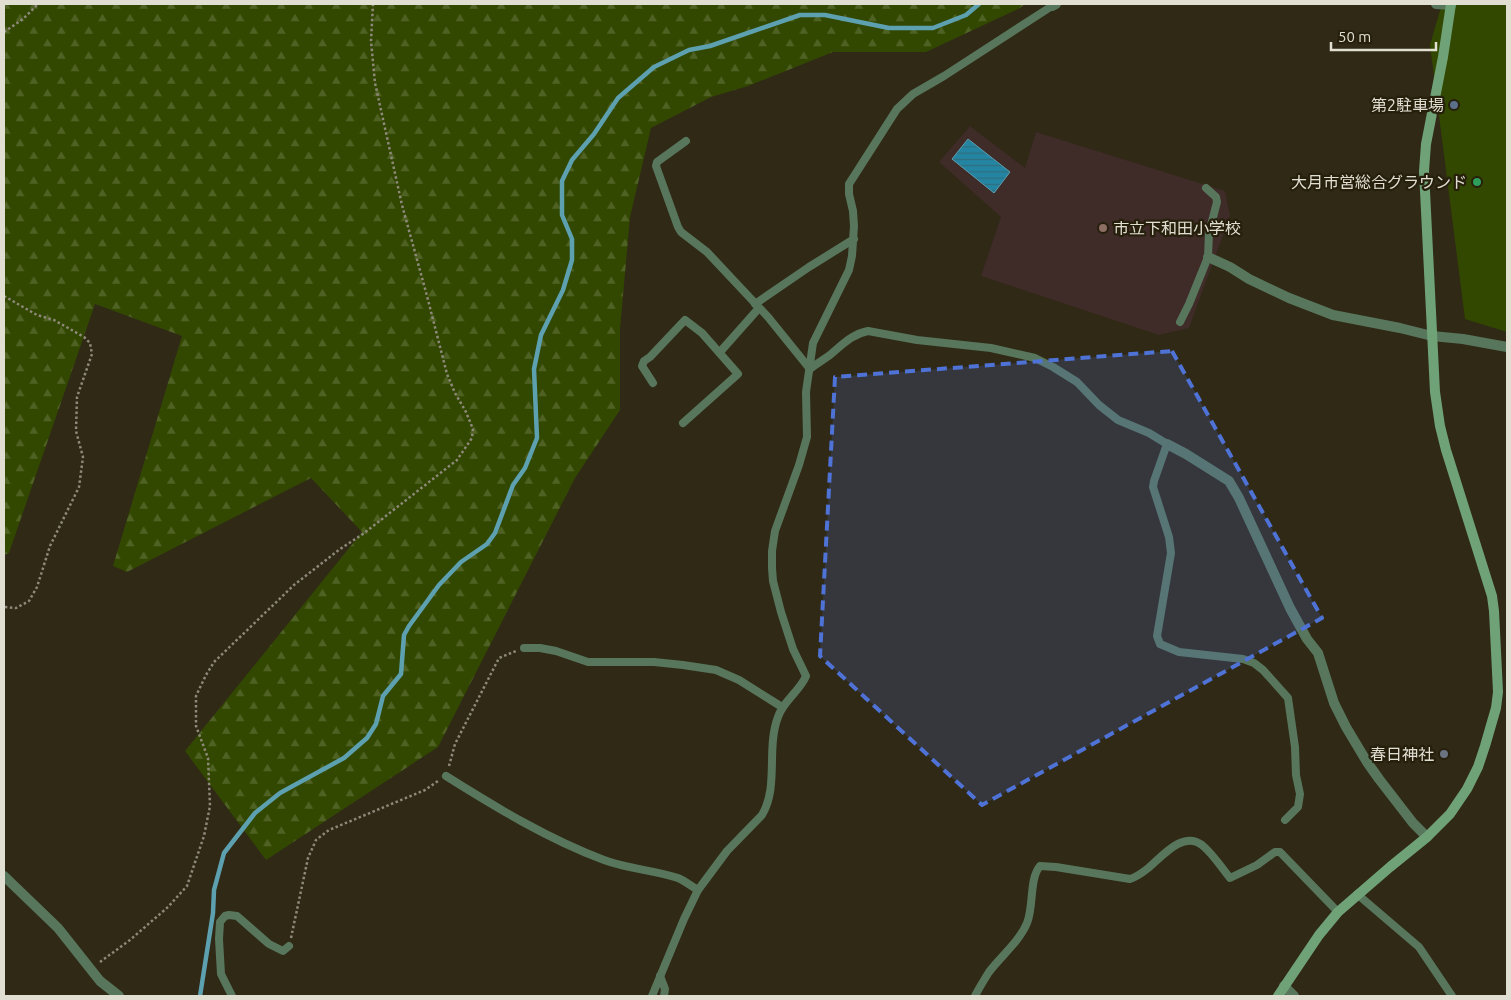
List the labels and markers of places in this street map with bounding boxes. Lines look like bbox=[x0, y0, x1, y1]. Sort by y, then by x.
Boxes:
place label: 第2駐車場 bbox=[1371, 96, 1444, 114]
marker: 第2駐車場 bbox=[1448, 99, 1460, 111]
place label: 大月市営総合グラウンド bbox=[1291, 173, 1467, 191]
marker: 大月市営総合グラウンド bbox=[1471, 176, 1483, 188]
place label: 市立下和田小学校 bbox=[1113, 219, 1241, 237]
marker: 市立下和田小学校 bbox=[1097, 222, 1109, 234]
place label: 春日神社 bbox=[1370, 745, 1434, 763]
marker: 春日神社 bbox=[1438, 748, 1450, 760]

